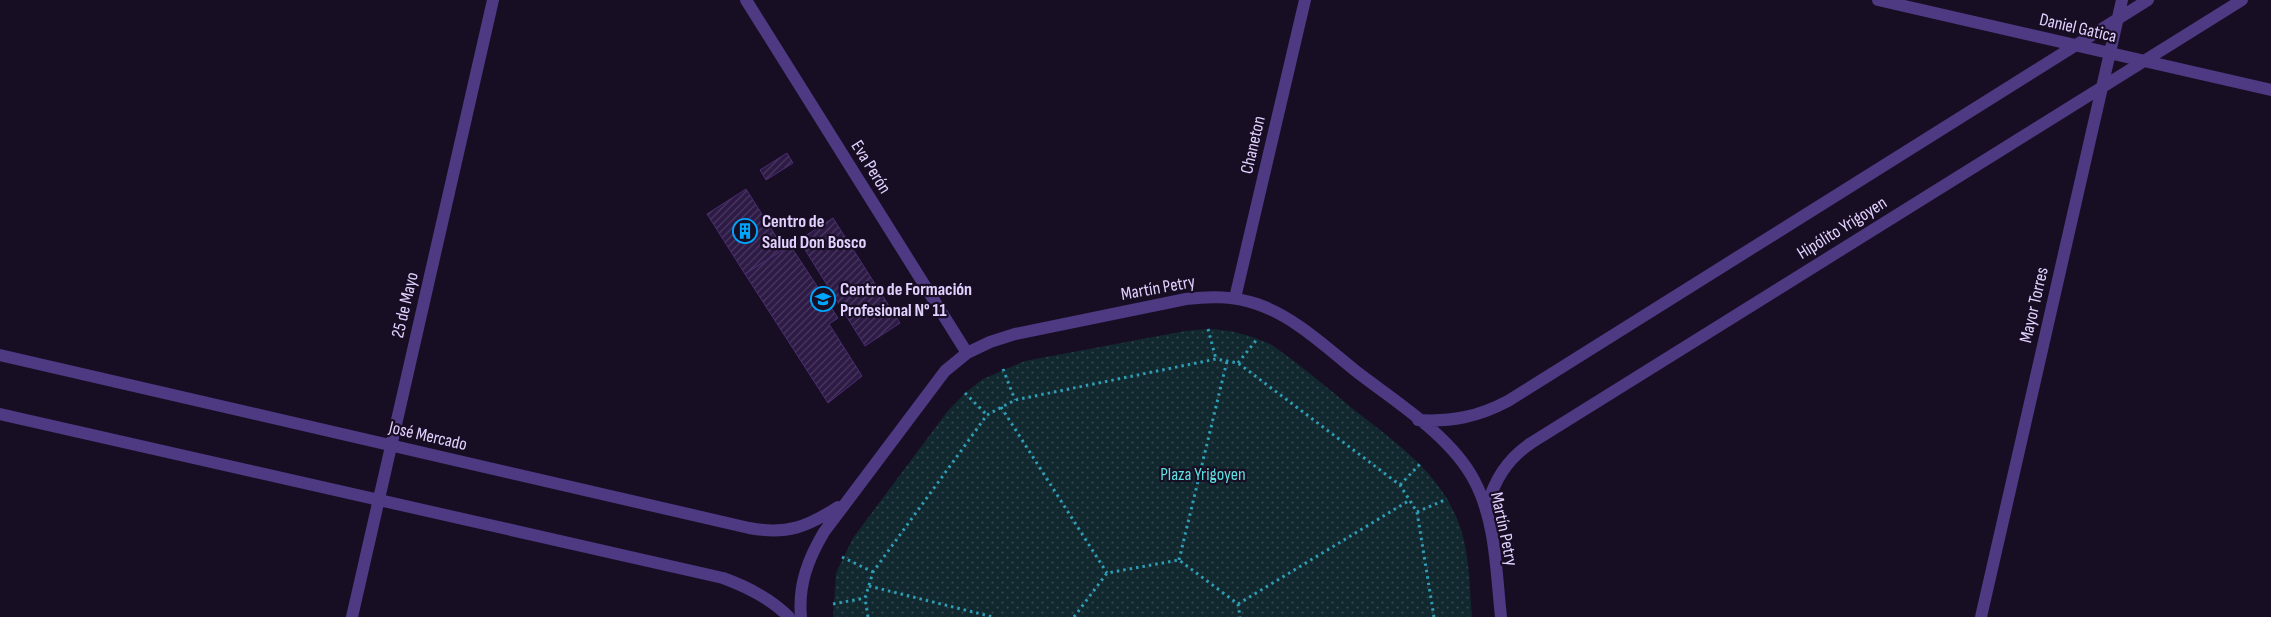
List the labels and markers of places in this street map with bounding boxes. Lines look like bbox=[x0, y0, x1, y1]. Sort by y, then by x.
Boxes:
place label: Centro de Salud Don Bosco bbox=[762, 211, 867, 253]
building icon: Centro de Salud Don Bosco bbox=[732, 218, 758, 244]
place label: Centro de Formación Profesional N° 11 bbox=[840, 279, 972, 321]
school or university icon: Centro de Formación Profesional N° 11 bbox=[810, 286, 836, 312]

